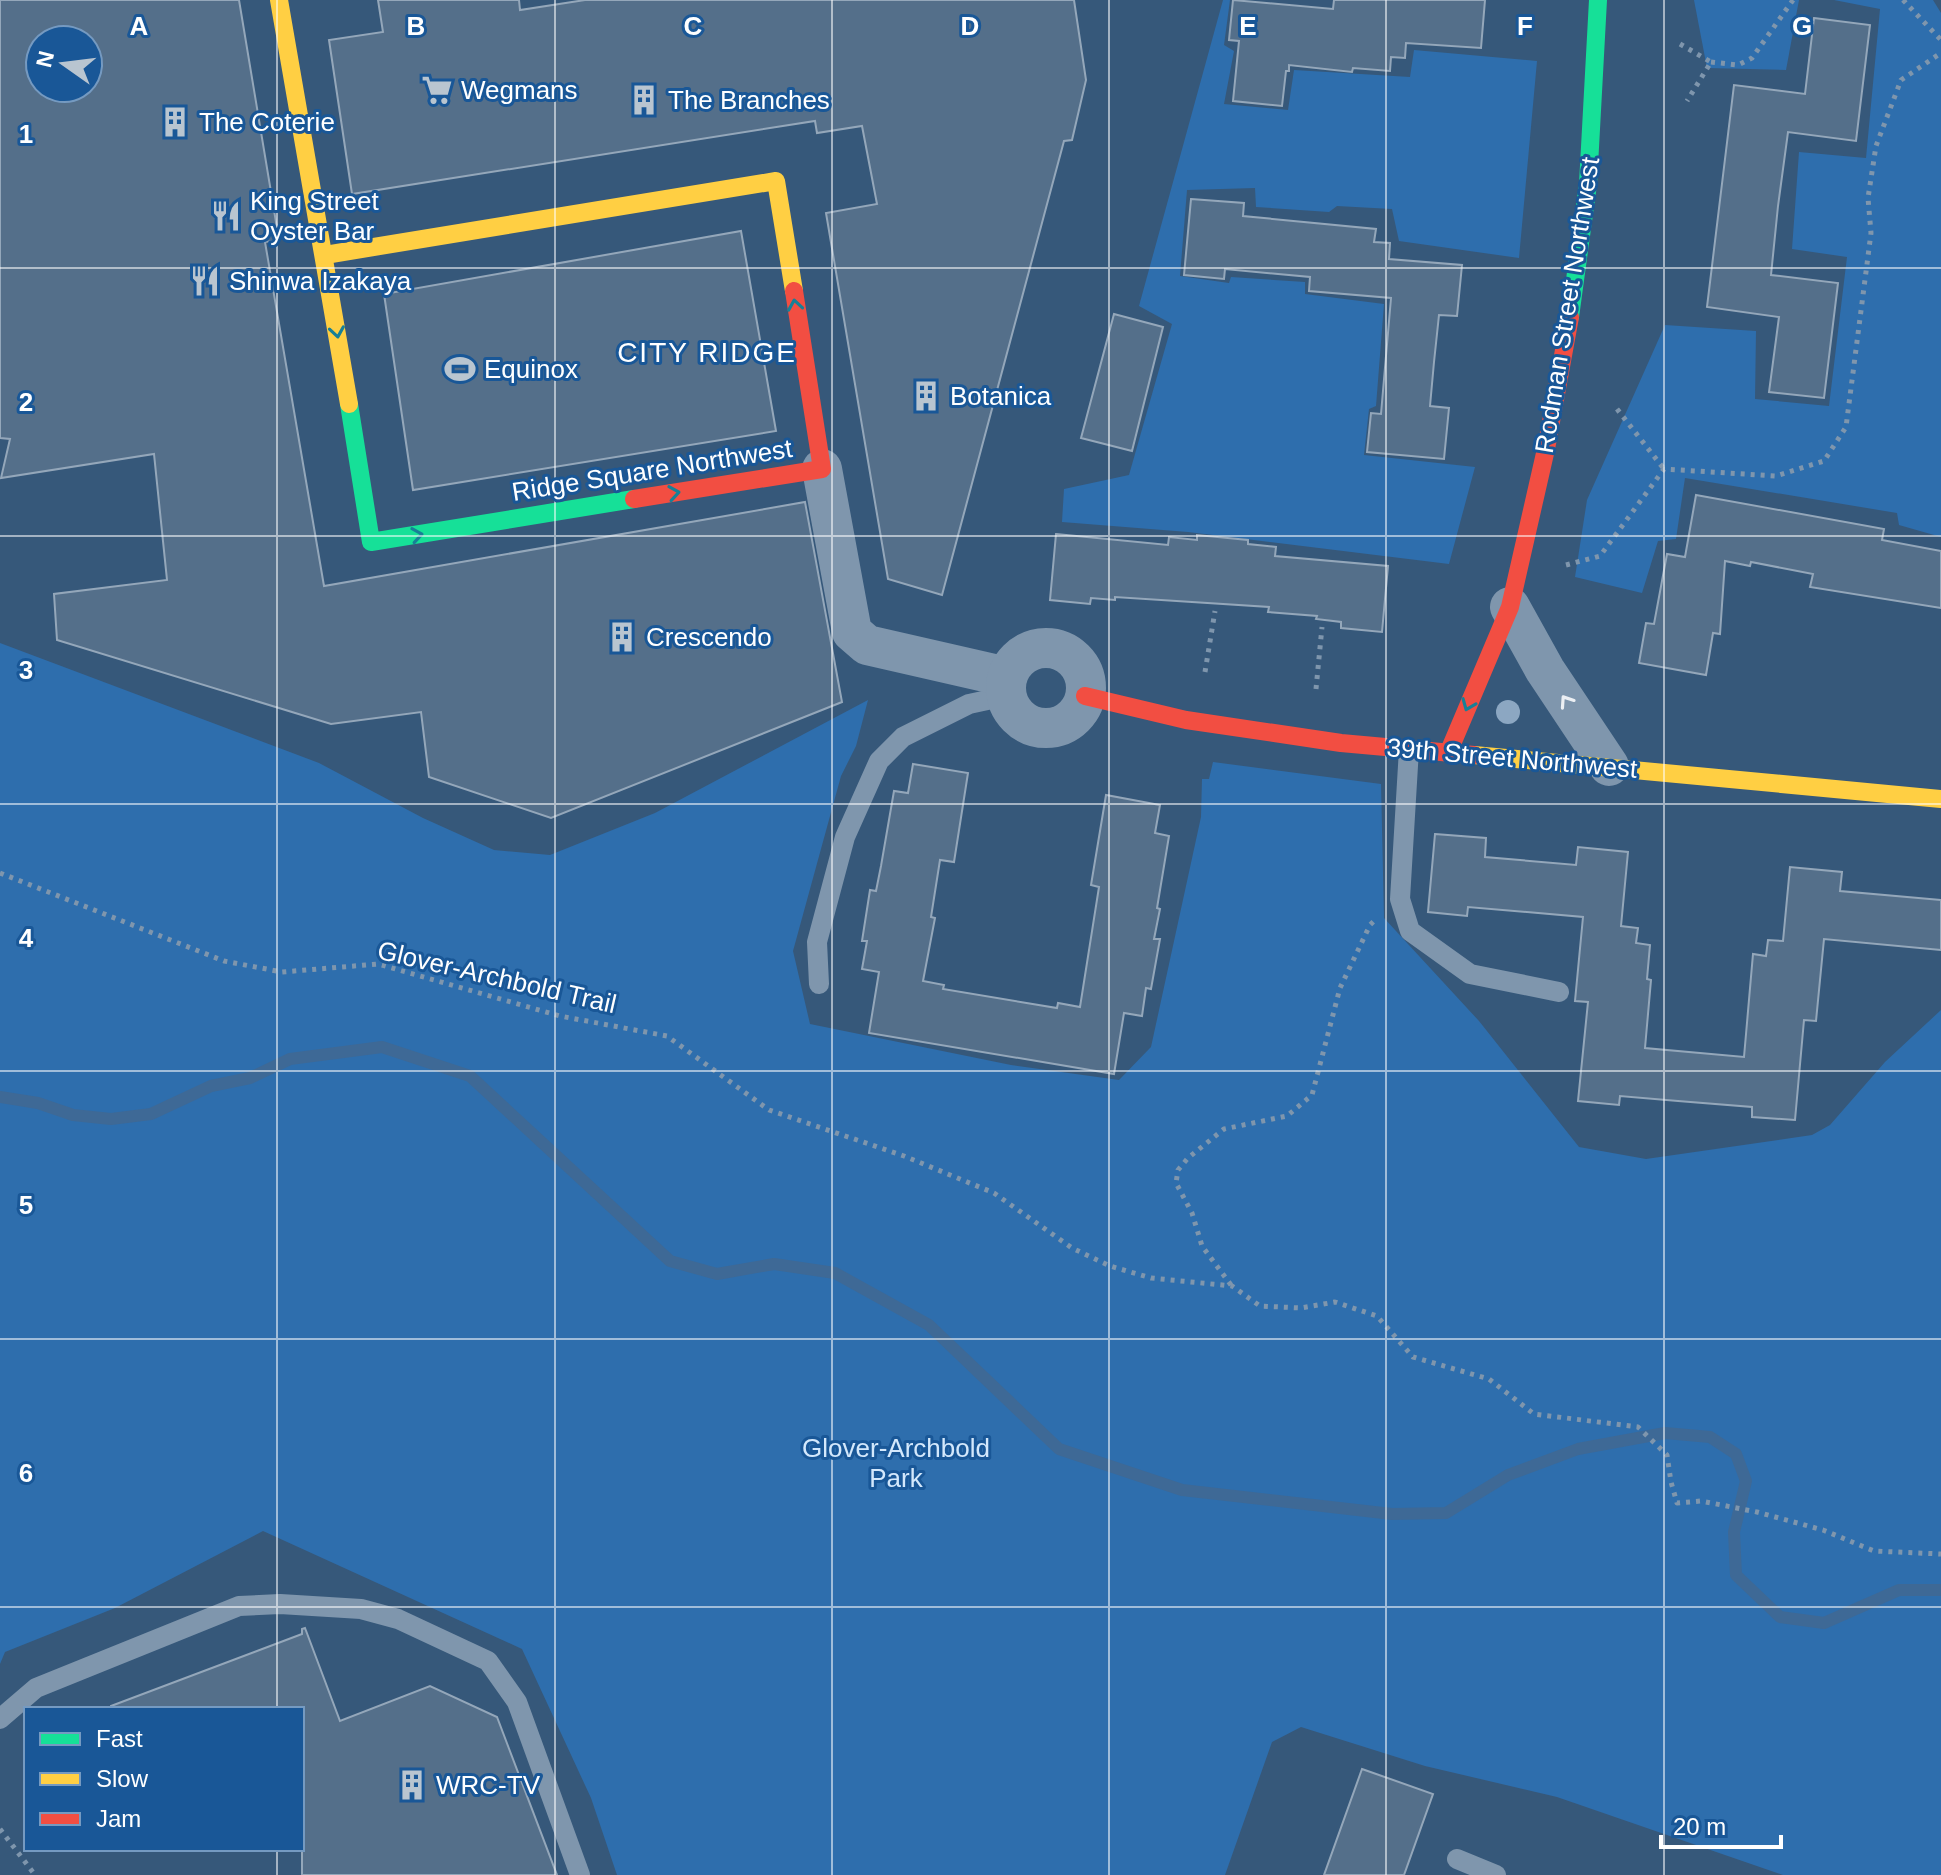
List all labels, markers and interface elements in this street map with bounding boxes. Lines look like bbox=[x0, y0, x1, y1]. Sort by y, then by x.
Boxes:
text: A bbox=[130, 11, 149, 41]
text: B bbox=[407, 11, 425, 41]
text: C bbox=[684, 11, 703, 41]
text: D bbox=[961, 11, 979, 41]
text: E bbox=[1239, 11, 1257, 41]
text: F bbox=[1517, 11, 1533, 41]
text: G bbox=[1792, 11, 1812, 41]
north arrow bbox=[24, 24, 104, 104]
text: N bbox=[31, 49, 59, 70]
supermarket icon: Wegmans bbox=[420, 73, 454, 107]
place label: Wegmans bbox=[461, 75, 578, 105]
building icon: The Branches bbox=[627, 83, 661, 117]
place label: The Branches bbox=[668, 85, 830, 115]
building icon: The Coterie bbox=[158, 105, 192, 139]
place label: The Coterie bbox=[199, 107, 335, 137]
text: 1 bbox=[19, 119, 33, 149]
street label: Rodman Street Northwest bbox=[1529, 154, 1605, 455]
place label: King Street Oyster Bar bbox=[250, 186, 379, 246]
restaurant icon: King Street Oyster Bar bbox=[209, 199, 243, 233]
restaurant icon: Shinwa Izakaya bbox=[188, 264, 222, 298]
place label: Shinwa Izakaya bbox=[229, 266, 412, 296]
one-way arrow bbox=[788, 298, 805, 311]
one-way arrow bbox=[328, 325, 345, 339]
district label: CITY RIDGE bbox=[617, 337, 797, 368]
sports icon: Equinox bbox=[443, 352, 477, 386]
place label: Equinox bbox=[484, 354, 578, 384]
building icon: Botanica bbox=[909, 379, 943, 413]
place label: Botanica bbox=[950, 381, 1052, 411]
text: 2 bbox=[19, 387, 33, 417]
street label: Ridge Square Northwest bbox=[510, 433, 795, 507]
one-way arrow bbox=[667, 485, 681, 502]
one-way arrow bbox=[410, 527, 424, 544]
building icon: Crescendo bbox=[605, 620, 639, 654]
place label: Crescendo bbox=[646, 622, 772, 652]
text: 3 bbox=[19, 655, 33, 685]
one-way arrow bbox=[1561, 695, 1576, 710]
one-way arrow bbox=[1462, 696, 1478, 711]
street label: 39th Street Northwest bbox=[1385, 732, 1639, 784]
text: 4 bbox=[19, 923, 34, 953]
street label: Glover-Archbold Trail bbox=[375, 935, 619, 1019]
text: 5 bbox=[19, 1190, 33, 1220]
park label: Glover-Archbold Park bbox=[802, 1433, 990, 1493]
text: 6 bbox=[19, 1458, 33, 1488]
legend bbox=[24, 1707, 304, 1851]
text: Fast bbox=[96, 1725, 143, 1752]
text: Slow bbox=[96, 1765, 149, 1792]
building icon: WRC-TV bbox=[395, 1768, 429, 1802]
place label: WRC-TV bbox=[436, 1770, 541, 1800]
scale bar bbox=[1661, 1799, 1781, 1849]
text: Jam bbox=[96, 1805, 141, 1832]
text: 20 m bbox=[1673, 1813, 1726, 1840]

